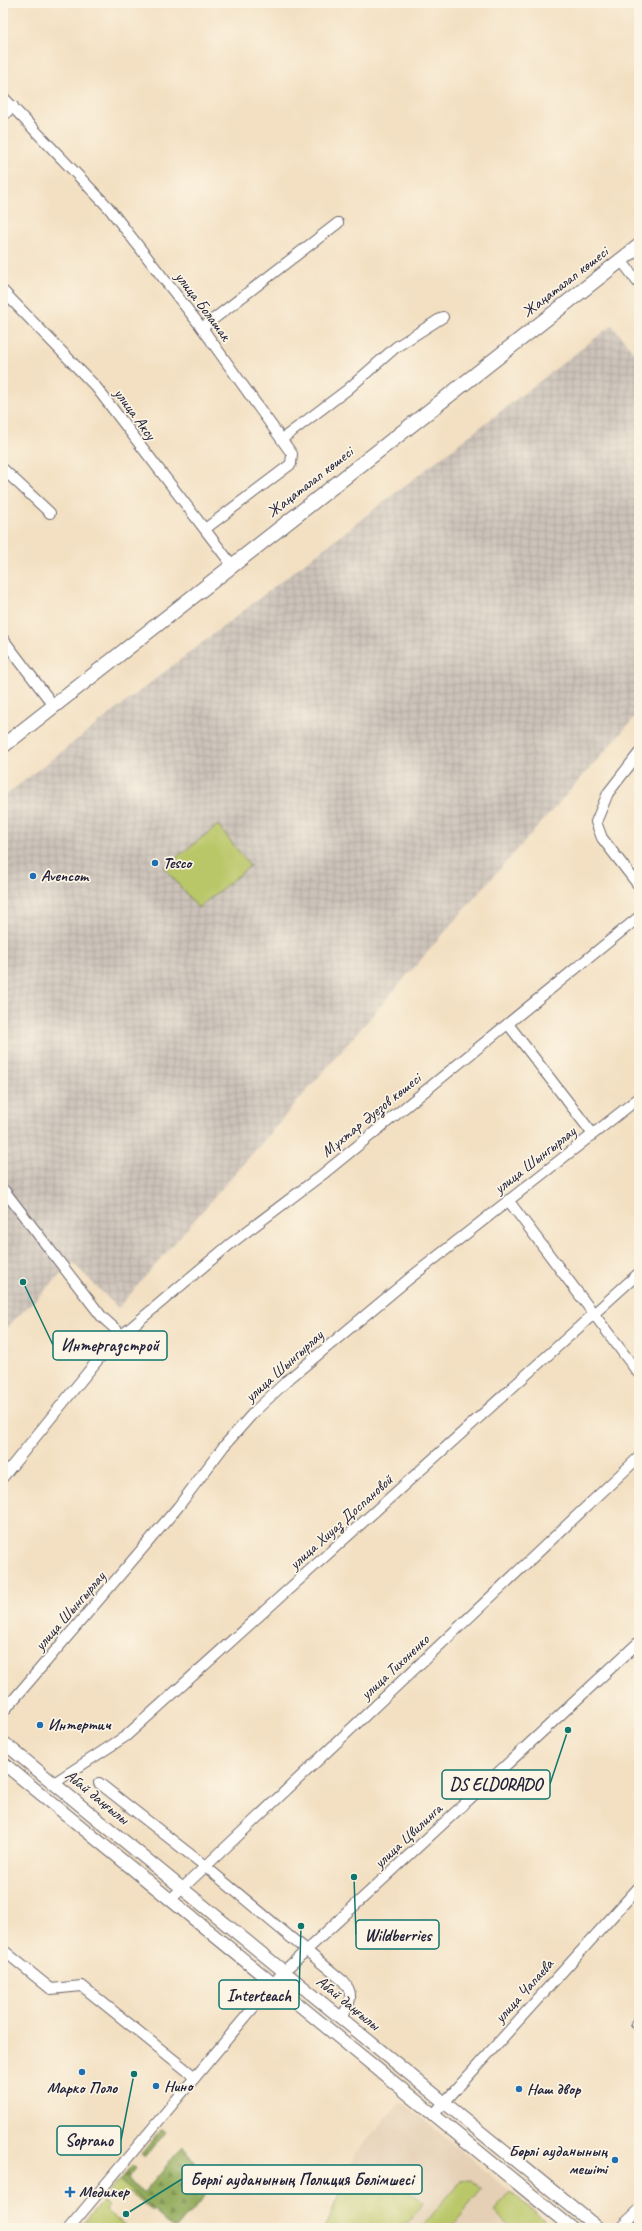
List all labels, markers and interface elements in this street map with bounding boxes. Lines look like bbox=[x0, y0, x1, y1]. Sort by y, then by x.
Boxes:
street label: Жаңаталап көшесі bbox=[518, 241, 614, 322]
street label: улица Болашак bbox=[170, 267, 236, 345]
street label: улица Аксу bbox=[109, 383, 161, 445]
street label: Жаңаталап көшесі bbox=[263, 441, 359, 522]
place label: Tesco bbox=[163, 853, 194, 873]
marker: Tesco bbox=[150, 858, 160, 868]
place label: Avencom bbox=[41, 866, 90, 886]
marker: Avencom bbox=[28, 871, 38, 881]
street label: Мұхтар Әуезов көшесі bbox=[317, 1067, 427, 1161]
street label: улица Шынгырлау bbox=[489, 1121, 581, 1199]
street label: улица Шынгырлау bbox=[240, 1325, 328, 1407]
callout: Интергазстрой bbox=[53, 1331, 167, 1360]
text: Интергазстрой bbox=[61, 1335, 161, 1357]
street label: улица Хиуаз Доспановой bbox=[284, 1469, 398, 1575]
street label: улица Шынгырлау bbox=[29, 1566, 111, 1656]
street label: улица Тихоненко bbox=[356, 1629, 435, 1705]
place label: Интертич bbox=[48, 1715, 112, 1735]
marker: Интертич bbox=[35, 1720, 45, 1730]
street label: Абай даңғылы bbox=[61, 1765, 134, 1830]
callout: DS ELDORADO bbox=[442, 1770, 550, 1799]
text: DS ELDORADO bbox=[450, 1774, 545, 1795]
street label: улица Цвилинга bbox=[369, 1798, 447, 1873]
callout: Wildberries bbox=[356, 1920, 439, 1949]
text: Wildberries bbox=[365, 1925, 433, 1946]
street label: улица Чапаева bbox=[489, 1954, 559, 2028]
street label: Абай даңғылы bbox=[312, 1971, 385, 2036]
callout: Interteach bbox=[219, 1980, 299, 2009]
text: Interteach bbox=[227, 1985, 292, 2006]
marker: Марко Поло bbox=[77, 2067, 87, 2077]
place label: Нино bbox=[164, 2076, 194, 2096]
place label: Марко Поло bbox=[47, 2078, 118, 2098]
place label: Наш двор bbox=[527, 2079, 581, 2099]
marker: Нино bbox=[151, 2081, 161, 2091]
marker: Наш двор bbox=[514, 2084, 524, 2094]
callout: Soprano bbox=[57, 2126, 121, 2155]
text: Soprano bbox=[65, 2130, 115, 2151]
place label: Бөрлі ауданының мешіті bbox=[509, 2141, 609, 2179]
marker: Бөрлі ауданының мешіті bbox=[610, 2155, 620, 2165]
callout: Бөрлі ауданының Полиция Бөлімшесі bbox=[182, 2165, 422, 2194]
text: Бөрлі ауданының Полиция Бөлімшесі bbox=[190, 2169, 416, 2190]
place label: Медикер bbox=[79, 2182, 130, 2202]
marker: Медикер bbox=[64, 2186, 76, 2198]

